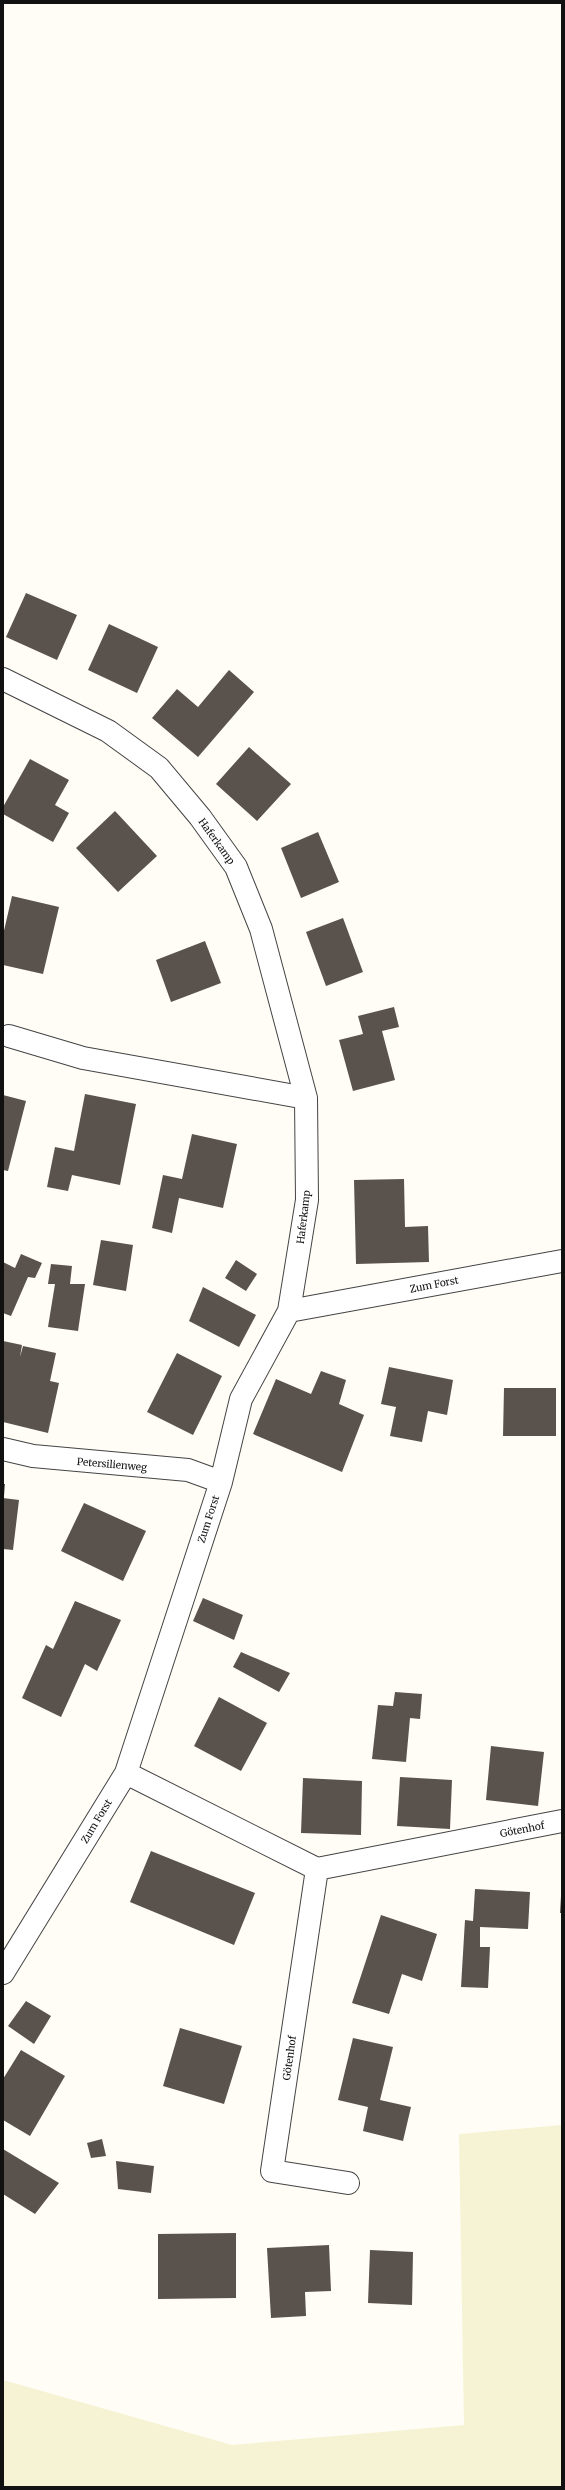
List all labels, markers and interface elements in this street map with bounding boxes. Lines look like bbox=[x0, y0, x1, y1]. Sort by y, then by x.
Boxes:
street label: Haferkamp bbox=[195, 816, 238, 867]
street label: Haferkamp bbox=[294, 1189, 313, 1245]
street label: Zum Forst bbox=[409, 1273, 460, 1296]
street label: Petersilienweg bbox=[76, 1455, 148, 1474]
street label: Zum Forst bbox=[195, 1494, 222, 1545]
street label: Zum Forst bbox=[78, 1797, 115, 1846]
street label: Götenhof bbox=[499, 1819, 547, 1840]
street label: Götenhof bbox=[280, 2034, 299, 2081]

